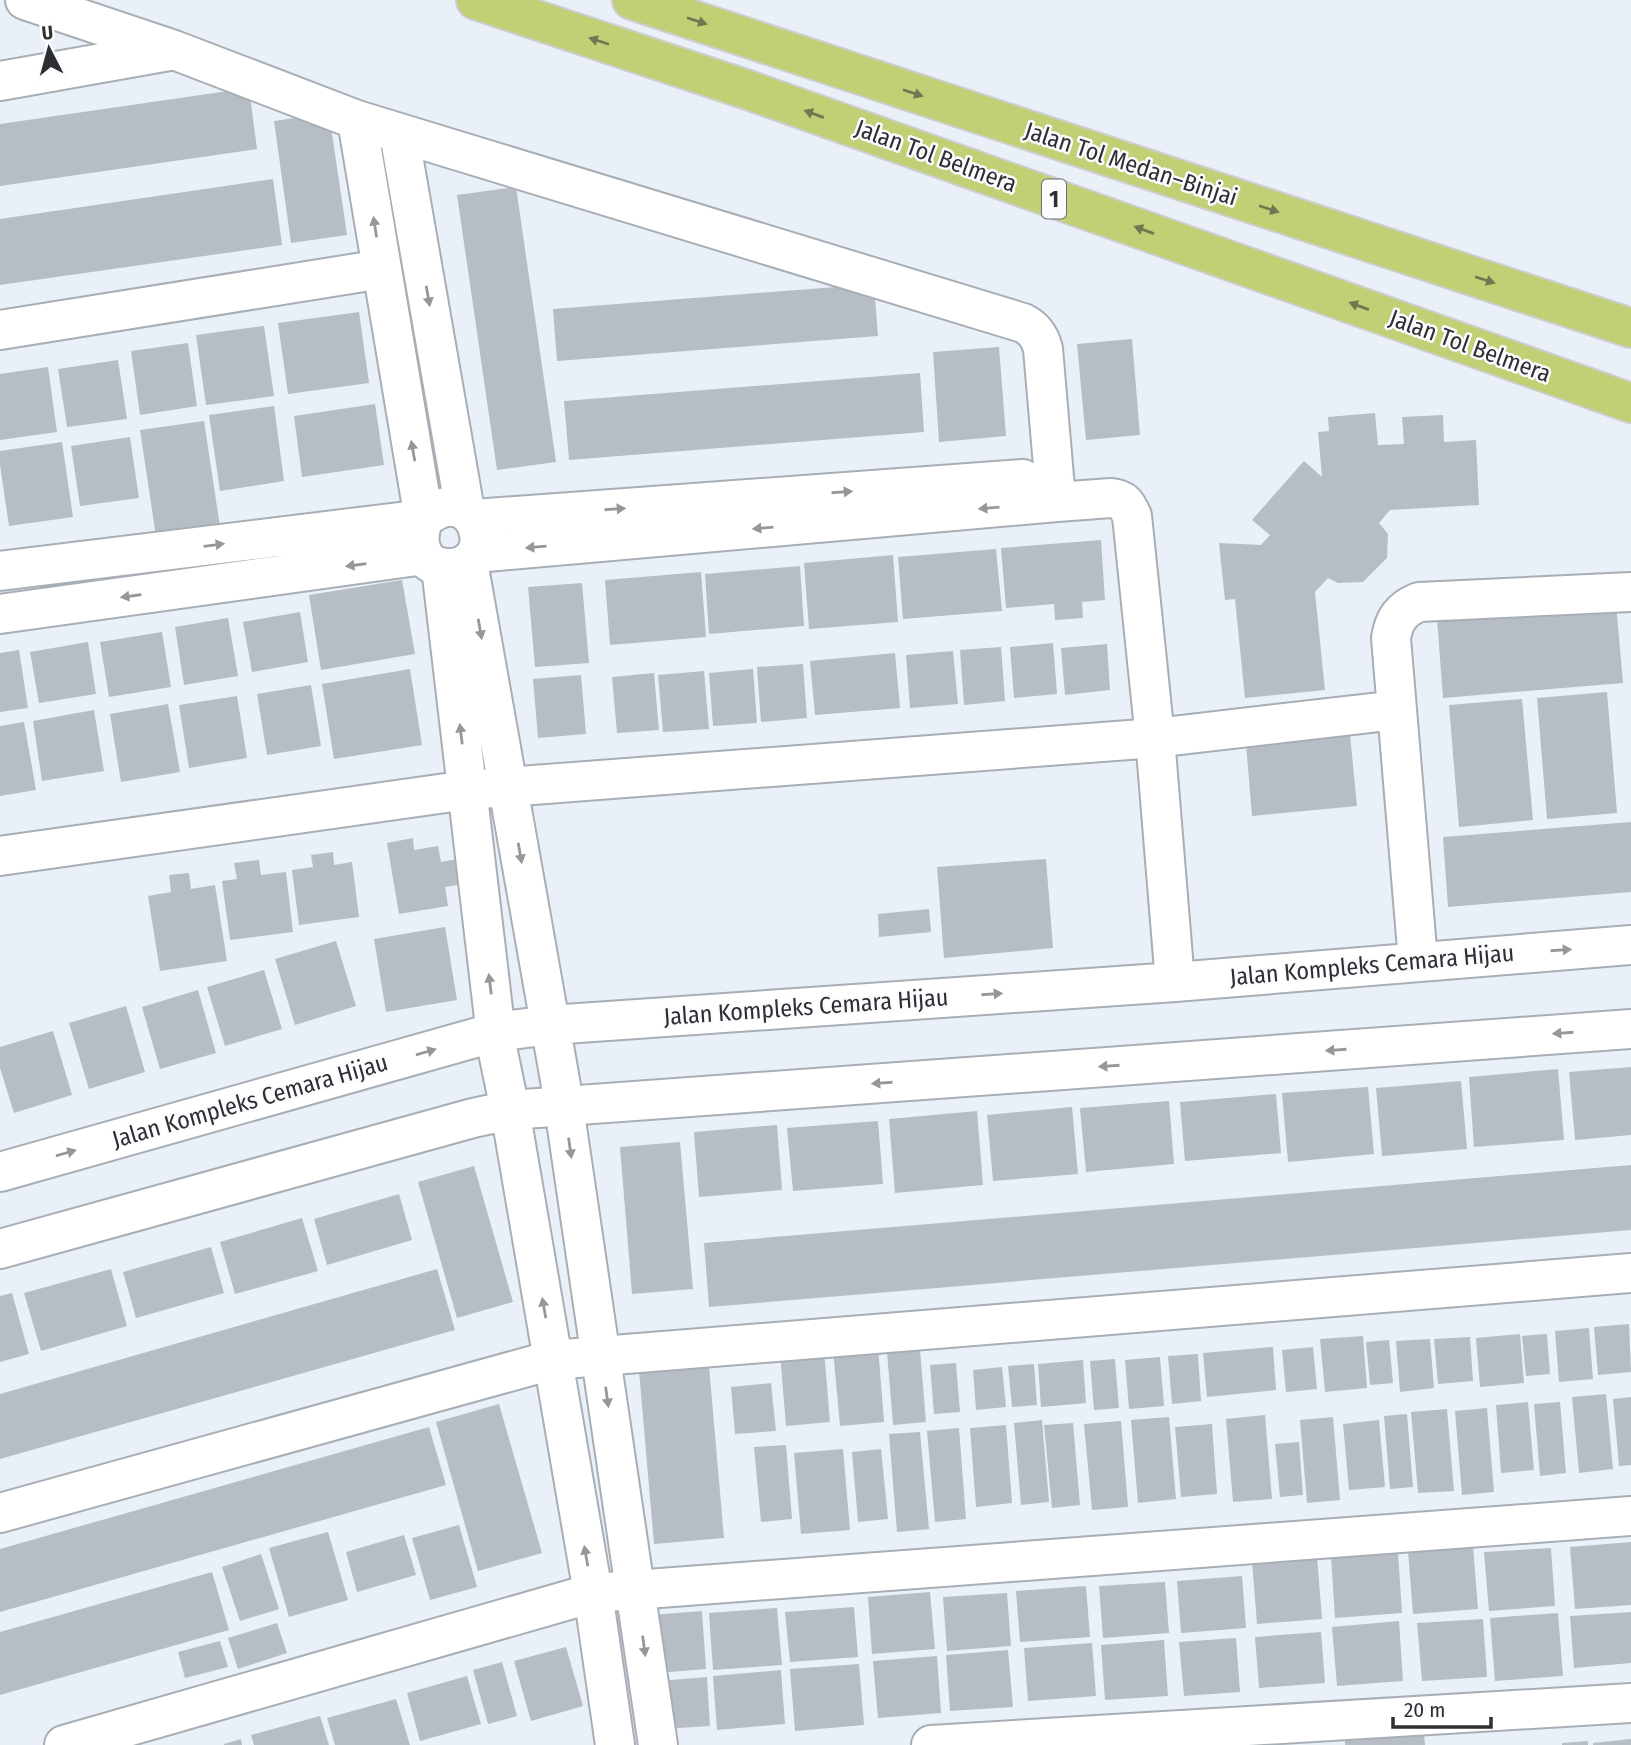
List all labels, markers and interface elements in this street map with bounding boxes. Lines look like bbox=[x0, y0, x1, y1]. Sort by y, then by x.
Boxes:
north arrow bbox=[14, 14, 84, 84]
one-way arrow bbox=[686, 17, 707, 27]
text: U bbox=[41, 21, 54, 45]
one-way arrow bbox=[588, 35, 609, 46]
one-way arrow bbox=[902, 88, 923, 98]
one-way arrow bbox=[804, 108, 825, 119]
street label: Jalan Tol Belmera bbox=[851, 114, 1021, 198]
street label: Jalan Tol Medan–Binjai bbox=[1021, 116, 1241, 212]
road number: 1 bbox=[1042, 180, 1066, 218]
one-way arrow bbox=[1258, 205, 1279, 215]
one-way arrow bbox=[369, 216, 380, 238]
one-way arrow bbox=[1134, 225, 1155, 236]
one-way arrow bbox=[1474, 275, 1495, 286]
one-way arrow bbox=[423, 285, 434, 307]
one-way arrow bbox=[1348, 301, 1369, 312]
street label: Jalan Tol Belmera bbox=[1385, 304, 1555, 388]
one-way arrow bbox=[407, 440, 418, 462]
one-way arrow bbox=[831, 486, 853, 497]
one-way arrow bbox=[604, 503, 626, 514]
one-way arrow bbox=[978, 503, 1000, 514]
one-way arrow bbox=[752, 523, 774, 534]
one-way arrow bbox=[203, 539, 225, 550]
one-way arrow bbox=[525, 542, 547, 553]
one-way arrow bbox=[345, 559, 367, 570]
one-way arrow bbox=[120, 591, 142, 602]
one-way arrow bbox=[475, 618, 486, 640]
one-way arrow bbox=[455, 723, 466, 745]
one-way arrow bbox=[515, 842, 526, 864]
street label: Jalan Kompleks Cemara Hijau bbox=[1229, 939, 1515, 991]
one-way arrow bbox=[1550, 944, 1572, 955]
one-way arrow bbox=[485, 973, 496, 995]
street label: Jalan Kompleks Cemara Hijau bbox=[663, 983, 949, 1031]
one-way arrow bbox=[982, 988, 1004, 999]
one-way arrow bbox=[1552, 1028, 1574, 1039]
one-way arrow bbox=[1325, 1045, 1347, 1056]
one-way arrow bbox=[416, 1046, 437, 1056]
street label: Jalan Kompleks Cemara Hijau bbox=[109, 1048, 391, 1154]
one-way arrow bbox=[1098, 1061, 1120, 1072]
one-way arrow bbox=[871, 1078, 893, 1089]
one-way arrow bbox=[565, 1137, 576, 1159]
one-way arrow bbox=[55, 1148, 76, 1158]
one-way arrow bbox=[538, 1297, 549, 1319]
one-way arrow bbox=[602, 1386, 613, 1408]
one-way arrow bbox=[580, 1545, 591, 1567]
one-way arrow bbox=[638, 1636, 649, 1658]
scale bar bbox=[1393, 1686, 1491, 1730]
text: 20 m bbox=[1404, 1697, 1445, 1723]

